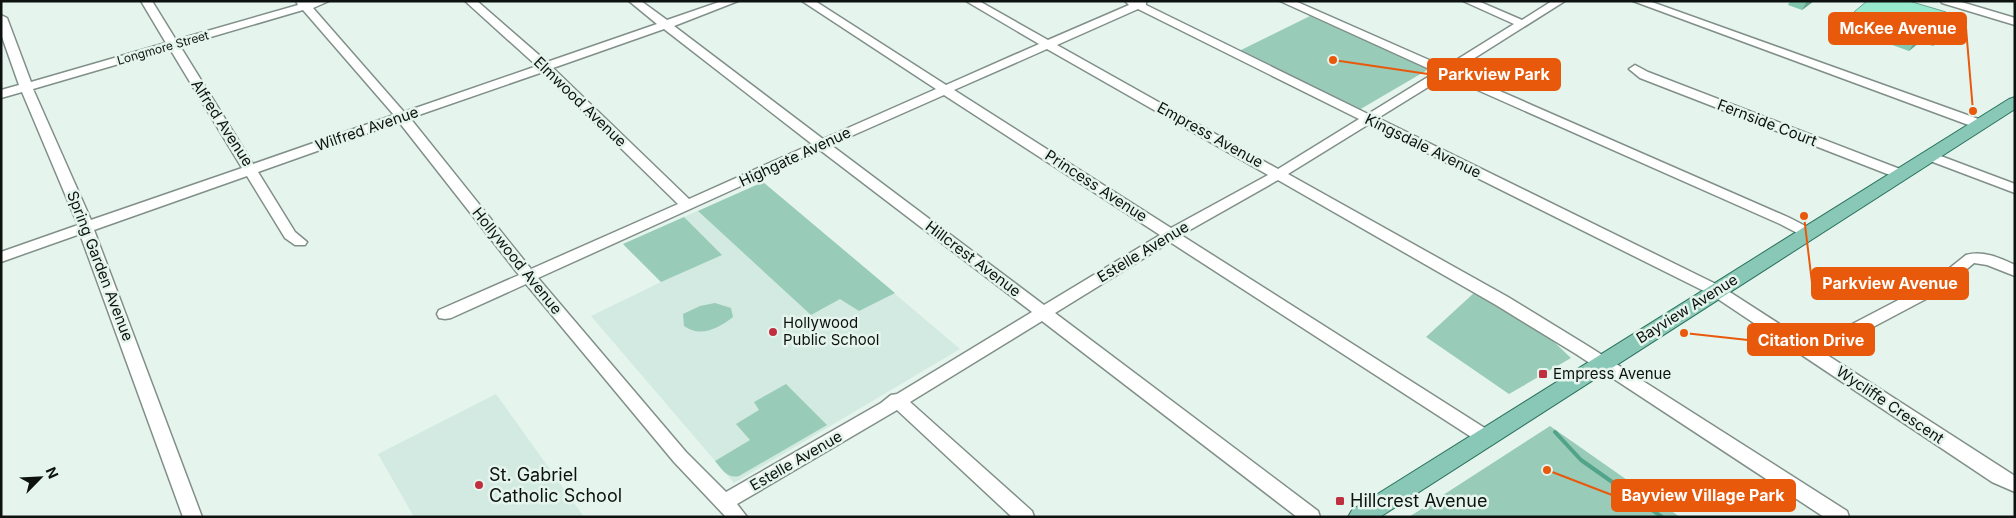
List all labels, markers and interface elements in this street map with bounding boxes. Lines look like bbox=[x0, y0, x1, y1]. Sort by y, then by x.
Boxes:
callout: McKee Avenue bbox=[1829, 13, 1966, 44]
text: McKee Avenue bbox=[1839, 18, 1957, 38]
street label: Longmore Street bbox=[115, 27, 211, 68]
street label: Elmwood Avenue bbox=[530, 52, 631, 151]
callout: Parkview Park bbox=[1428, 59, 1560, 90]
text: Parkview Park bbox=[1438, 64, 1551, 84]
street label: Alfred Avenue bbox=[187, 76, 258, 170]
street label: Fernside Court bbox=[1715, 95, 1820, 150]
street label: Empress Avenue bbox=[1154, 98, 1267, 172]
street label: Wilfred Avenue bbox=[313, 102, 421, 155]
street label: Kingsdale Avenue bbox=[1362, 109, 1484, 182]
street label: Highgate Avenue bbox=[736, 122, 854, 191]
street label: Princess Avenue bbox=[1042, 145, 1151, 226]
street label: Spring Garden Avenue bbox=[63, 188, 138, 344]
street label: Hollywood Avenue bbox=[468, 203, 566, 318]
street label: Hillcrest Avenue bbox=[922, 217, 1025, 301]
street label: Estelle Avenue bbox=[1094, 217, 1192, 286]
callout: Parkview Avenue bbox=[1812, 268, 1968, 299]
street label: Bayview Avenue bbox=[1632, 270, 1741, 347]
text: Parkview Avenue bbox=[1822, 273, 1958, 293]
place label: Hollywood Public School bbox=[783, 313, 879, 349]
callout: Citation Drive bbox=[1748, 324, 1874, 355]
marker: Hollywood Public School bbox=[767, 326, 779, 338]
text: Citation Drive bbox=[1758, 330, 1864, 350]
street label: Wycliffe Crescent bbox=[1833, 362, 1948, 448]
place label: Empress Avenue bbox=[1553, 364, 1671, 383]
marker: Empress Avenue bbox=[1537, 368, 1549, 380]
street label: Estelle Avenue bbox=[746, 426, 845, 495]
north arrow bbox=[15, 453, 65, 503]
text: N bbox=[42, 464, 62, 481]
place label: St. Gabriel Catholic School bbox=[489, 464, 622, 506]
marker: St. Gabriel Catholic School bbox=[473, 479, 485, 491]
callout: Bayview Village Park bbox=[1612, 480, 1795, 511]
text: Bayview Village Park bbox=[1621, 485, 1785, 505]
place label: Hillcrest Avenue bbox=[1350, 490, 1487, 511]
marker: Hillcrest Avenue bbox=[1334, 495, 1346, 507]

